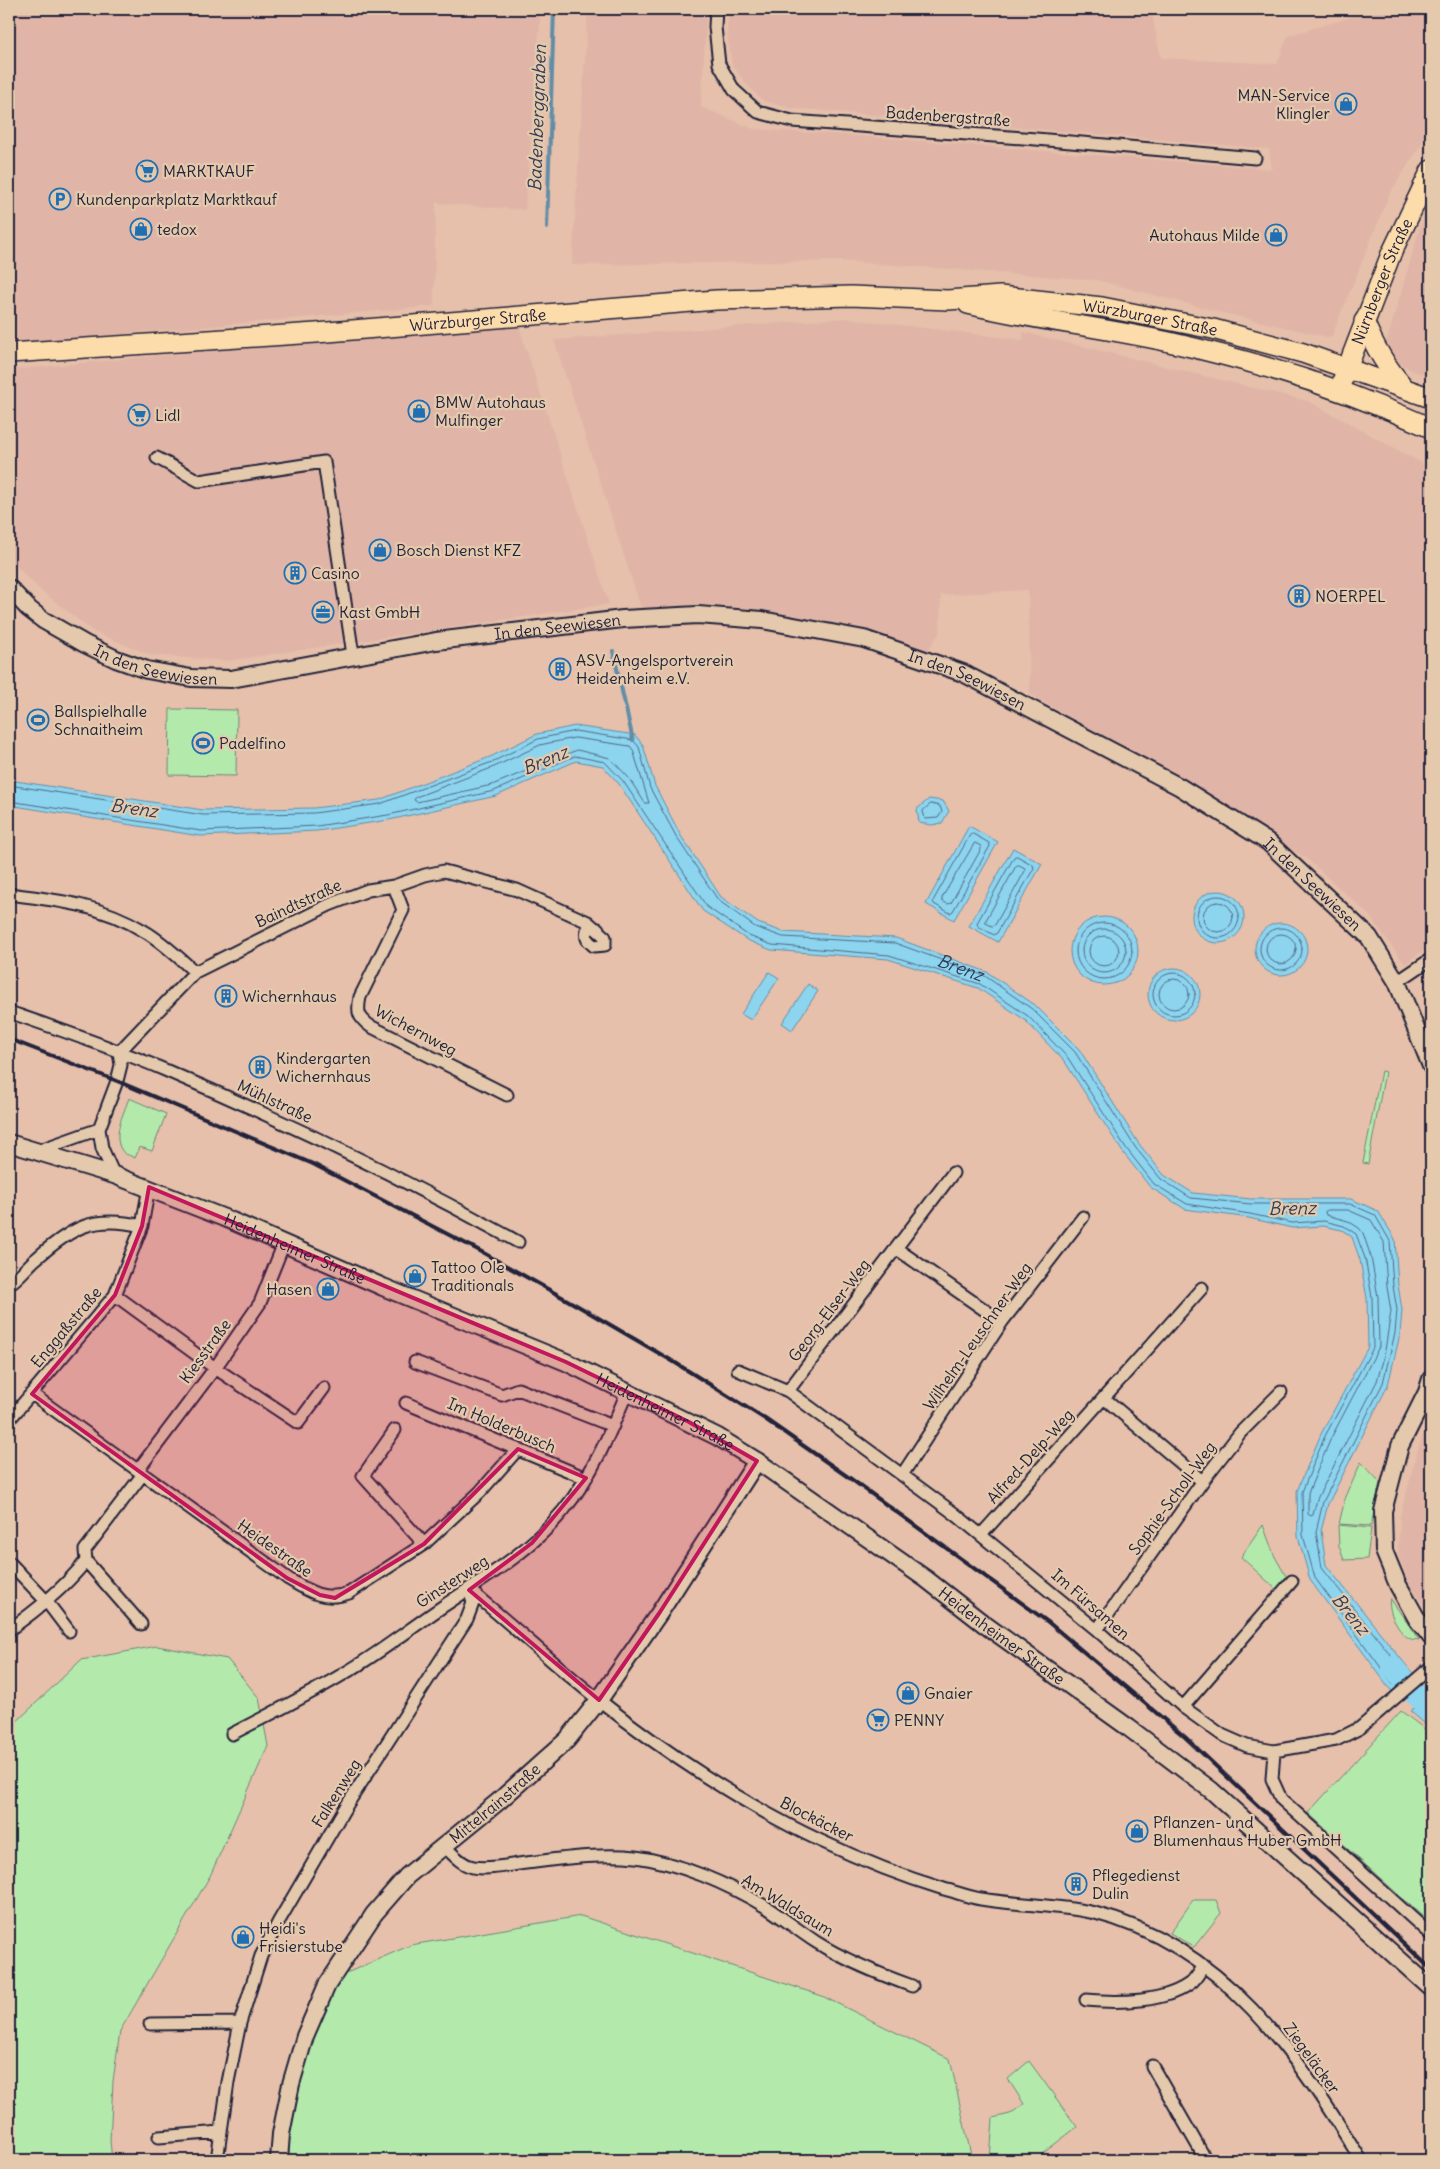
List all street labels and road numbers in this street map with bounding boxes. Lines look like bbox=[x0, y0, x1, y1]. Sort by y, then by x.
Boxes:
street label: Badenbergstraße bbox=[885, 102, 1011, 130]
street label: Nürnberger Straße bbox=[1347, 215, 1417, 347]
street label: Würzburger Straße bbox=[1082, 295, 1220, 340]
street label: Würzburger Straße bbox=[409, 304, 547, 335]
street label: In den Seewiesen bbox=[493, 609, 622, 644]
street label: In den Seewiesen bbox=[91, 640, 218, 689]
street label: In den Seewiesen bbox=[906, 645, 1029, 714]
street label: In den Seewiesen bbox=[1260, 833, 1366, 935]
street label: Baindtstraße bbox=[252, 874, 344, 932]
street label: Wichernweg bbox=[372, 1000, 460, 1060]
street label: Mühlstraße bbox=[234, 1075, 316, 1127]
street label: Heidenheimer Straße bbox=[221, 1209, 369, 1288]
street label: Georg-Elser-Weg bbox=[784, 1255, 874, 1365]
street label: Wilhelm-Leuschner-Weg bbox=[918, 1258, 1036, 1414]
street label: Enggaßstraße bbox=[26, 1282, 106, 1372]
street label: Kiesstraße bbox=[175, 1315, 235, 1387]
street label: Heidenheimer Straße bbox=[593, 1368, 738, 1455]
street label: Im Holderbusch bbox=[445, 1393, 559, 1457]
street label: Alfred-Delp-Weg bbox=[982, 1405, 1078, 1507]
street label: Sophie-Scholl-Weg bbox=[1124, 1437, 1220, 1559]
street label: Heidestraße bbox=[234, 1515, 316, 1581]
street label: Ginsterweg bbox=[412, 1550, 492, 1612]
street label: Im Fürsamen bbox=[1048, 1565, 1134, 1643]
street label: Heidenheimer Straße bbox=[935, 1582, 1069, 1689]
street label: Falkenweg bbox=[307, 1755, 365, 1831]
street label: Mittelrainstraße bbox=[445, 1759, 544, 1848]
street label: Blockäcker bbox=[777, 1792, 857, 1846]
street label: Am Waldsaum bbox=[738, 1870, 838, 1940]
street label: Ziegeläcker bbox=[1280, 2019, 1345, 2098]

